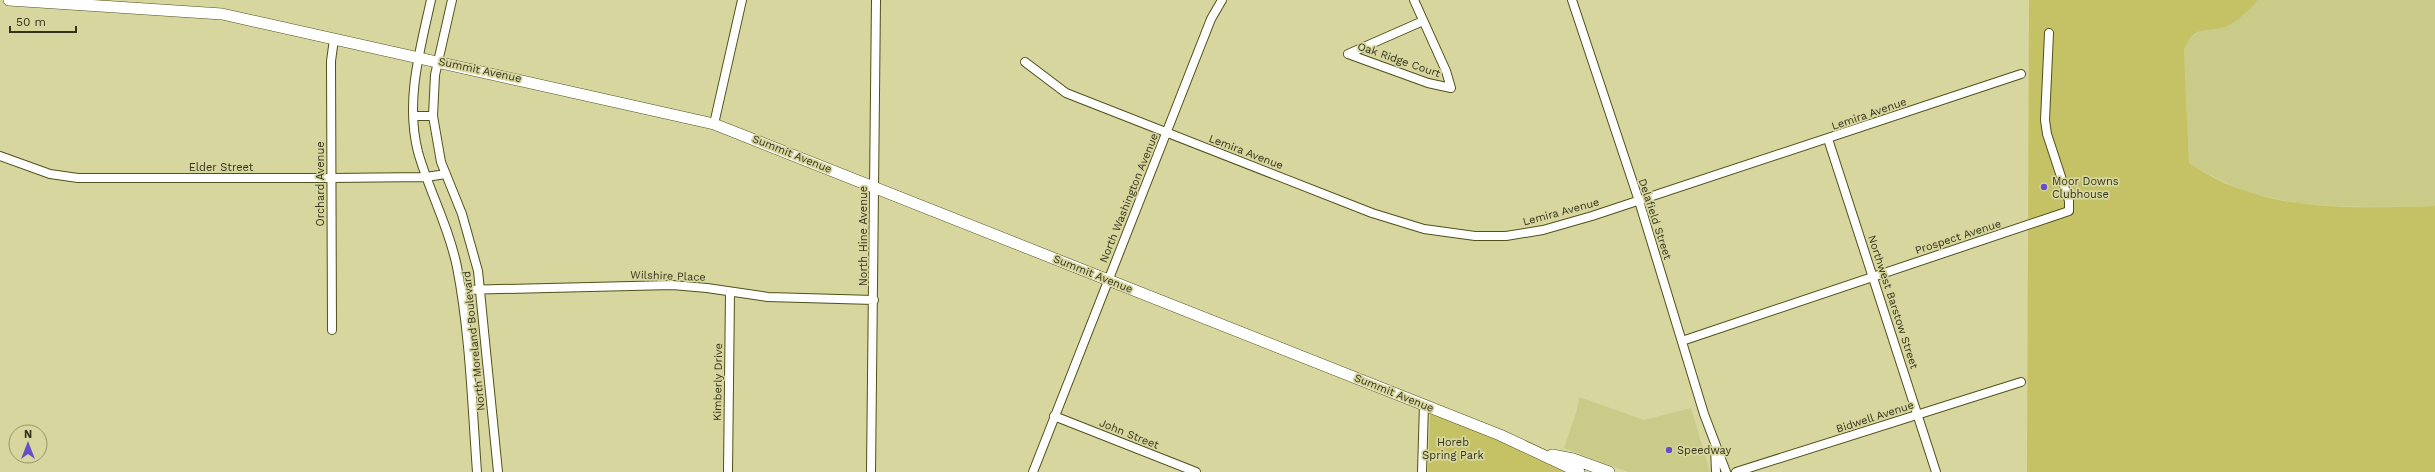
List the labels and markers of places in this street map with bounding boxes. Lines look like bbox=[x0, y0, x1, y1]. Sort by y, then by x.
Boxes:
place label: Moor Downs Clubhouse bbox=[2052, 175, 2119, 201]
marker: Moor Downs Clubhouse bbox=[2039, 182, 2049, 192]
place label: Speedway bbox=[1677, 444, 1731, 457]
marker: Speedway bbox=[1664, 445, 1674, 455]

